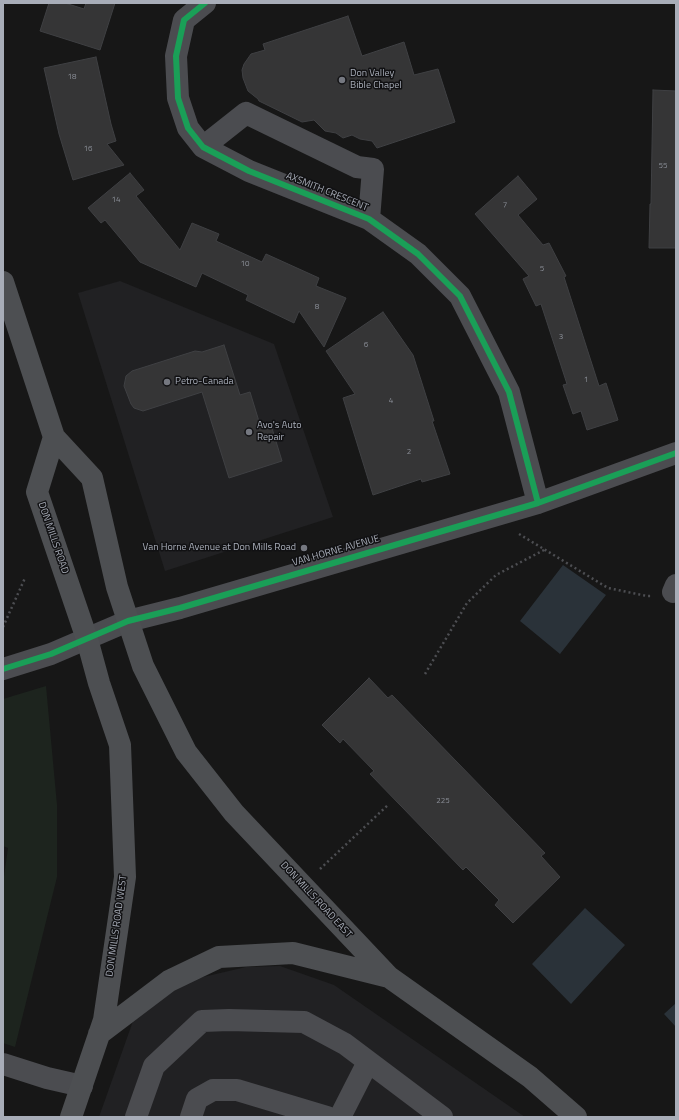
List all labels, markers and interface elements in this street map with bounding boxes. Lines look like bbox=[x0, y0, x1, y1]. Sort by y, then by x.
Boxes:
place label: Don Valley Bible Chapel bbox=[350, 68, 402, 92]
house number: 18 bbox=[68, 72, 76, 82]
marker: Don Valley Bible Chapel bbox=[337, 75, 347, 85]
house number: 16 bbox=[84, 144, 92, 154]
house number: 55 bbox=[659, 161, 667, 171]
street label: AXSMITH CRESCENT bbox=[284, 170, 370, 214]
house number: 14 bbox=[112, 195, 120, 205]
house number: 7 bbox=[503, 200, 507, 210]
house number: 10 bbox=[241, 259, 249, 269]
house number: 5 bbox=[540, 264, 544, 274]
house number: 8 bbox=[315, 302, 319, 312]
house number: 3 bbox=[559, 332, 563, 342]
house number: 6 bbox=[364, 340, 368, 350]
house number: 1 bbox=[584, 375, 588, 385]
place label: Petro-Canada bbox=[175, 376, 234, 388]
marker: Petro-Canada bbox=[162, 377, 172, 387]
house number: 4 bbox=[389, 396, 393, 406]
place label: Avo's Auto Repair bbox=[257, 420, 302, 444]
marker: Avo's Auto Repair bbox=[244, 427, 254, 437]
house number: 2 bbox=[407, 447, 411, 457]
street label: DON MILLS ROAD bbox=[35, 501, 71, 575]
street label: VAN HORNE AVENUE bbox=[291, 533, 381, 569]
place label: Van Horne Avenue at Don Mills Road bbox=[143, 542, 296, 554]
marker: Van Horne Avenue at Don Mills Road bbox=[299, 543, 309, 553]
house number: 225 bbox=[436, 796, 450, 806]
street label: DON MILLS ROAD EAST bbox=[278, 860, 354, 940]
street label: DON MILLS ROAD WEST bbox=[104, 874, 130, 978]

